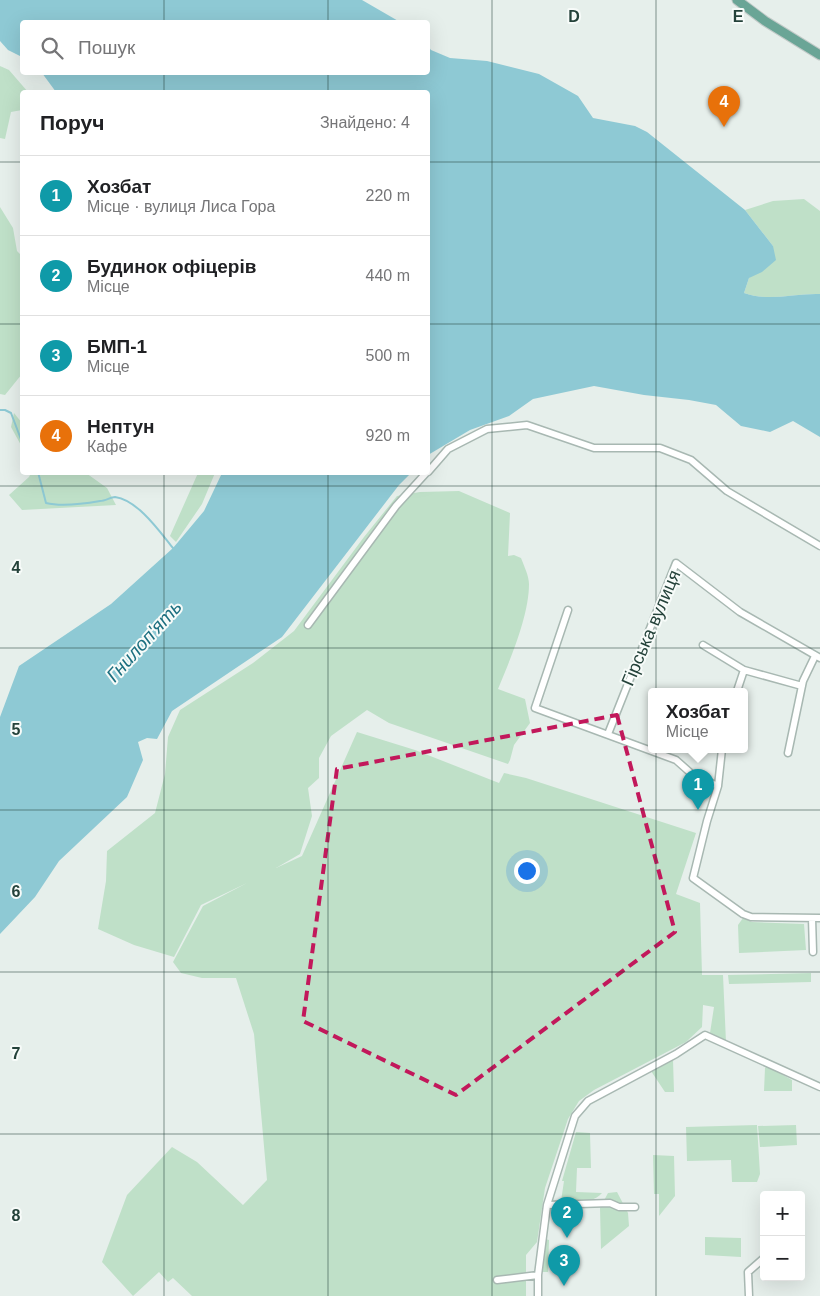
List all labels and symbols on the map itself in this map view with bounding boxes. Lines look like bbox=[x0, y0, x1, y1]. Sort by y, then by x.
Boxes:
text: D bbox=[568, 8, 580, 25]
text: E bbox=[733, 8, 744, 25]
pin: 4 bbox=[708, 86, 740, 127]
text: 4 bbox=[12, 559, 21, 576]
street label: Гірська вулиця bbox=[618, 567, 684, 689]
water label: Гнилоп'ять bbox=[102, 596, 186, 686]
text: 5 bbox=[12, 721, 21, 738]
pin: 1 bbox=[682, 769, 714, 810]
your location bbox=[514, 858, 540, 884]
text: 6 bbox=[12, 883, 21, 900]
text: 7 bbox=[12, 1045, 21, 1062]
pin: 2 bbox=[551, 1197, 583, 1238]
text: 8 bbox=[12, 1207, 21, 1224]
pin: 3 bbox=[548, 1245, 580, 1286]

